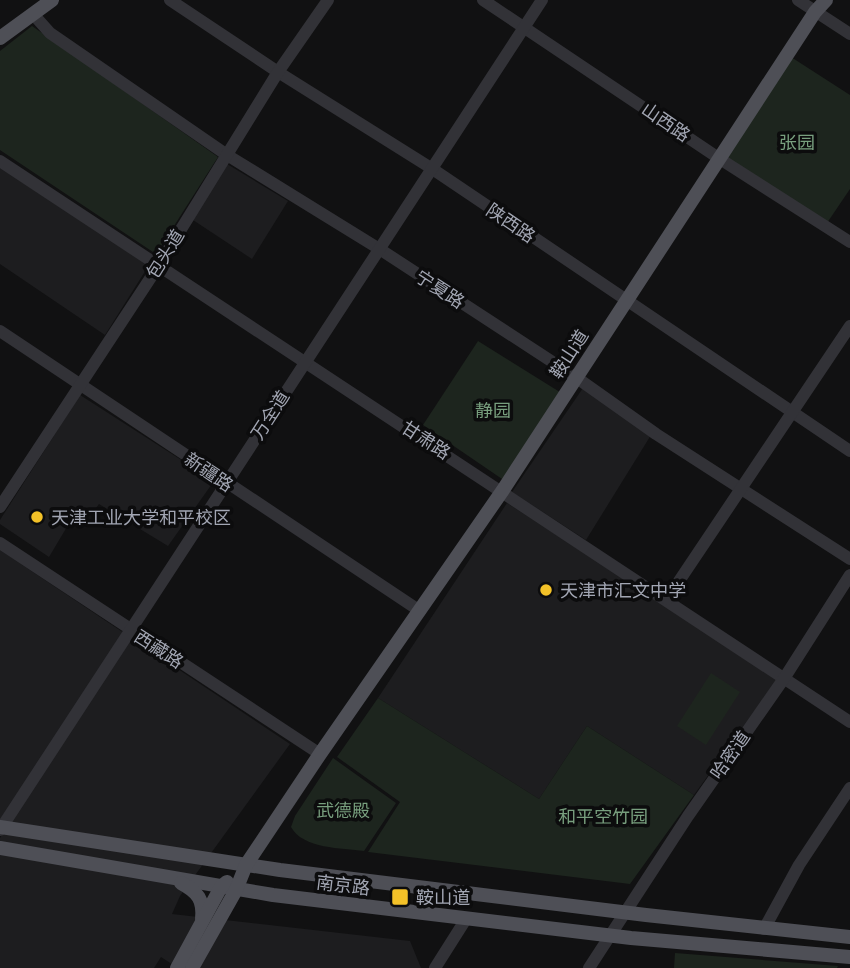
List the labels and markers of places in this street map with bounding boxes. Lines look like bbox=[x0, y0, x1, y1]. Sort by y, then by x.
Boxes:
place label: 天津工业大学和平校区 bbox=[51, 505, 231, 530]
marker: 天津工业大学和平校区 bbox=[29, 509, 45, 525]
place label: 天津市汇文中学 bbox=[560, 578, 686, 603]
marker: 天津市汇文中学 bbox=[538, 582, 554, 598]
place label: 鞍山道 bbox=[416, 885, 470, 910]
marker: 鞍山道 bbox=[390, 887, 410, 907]

